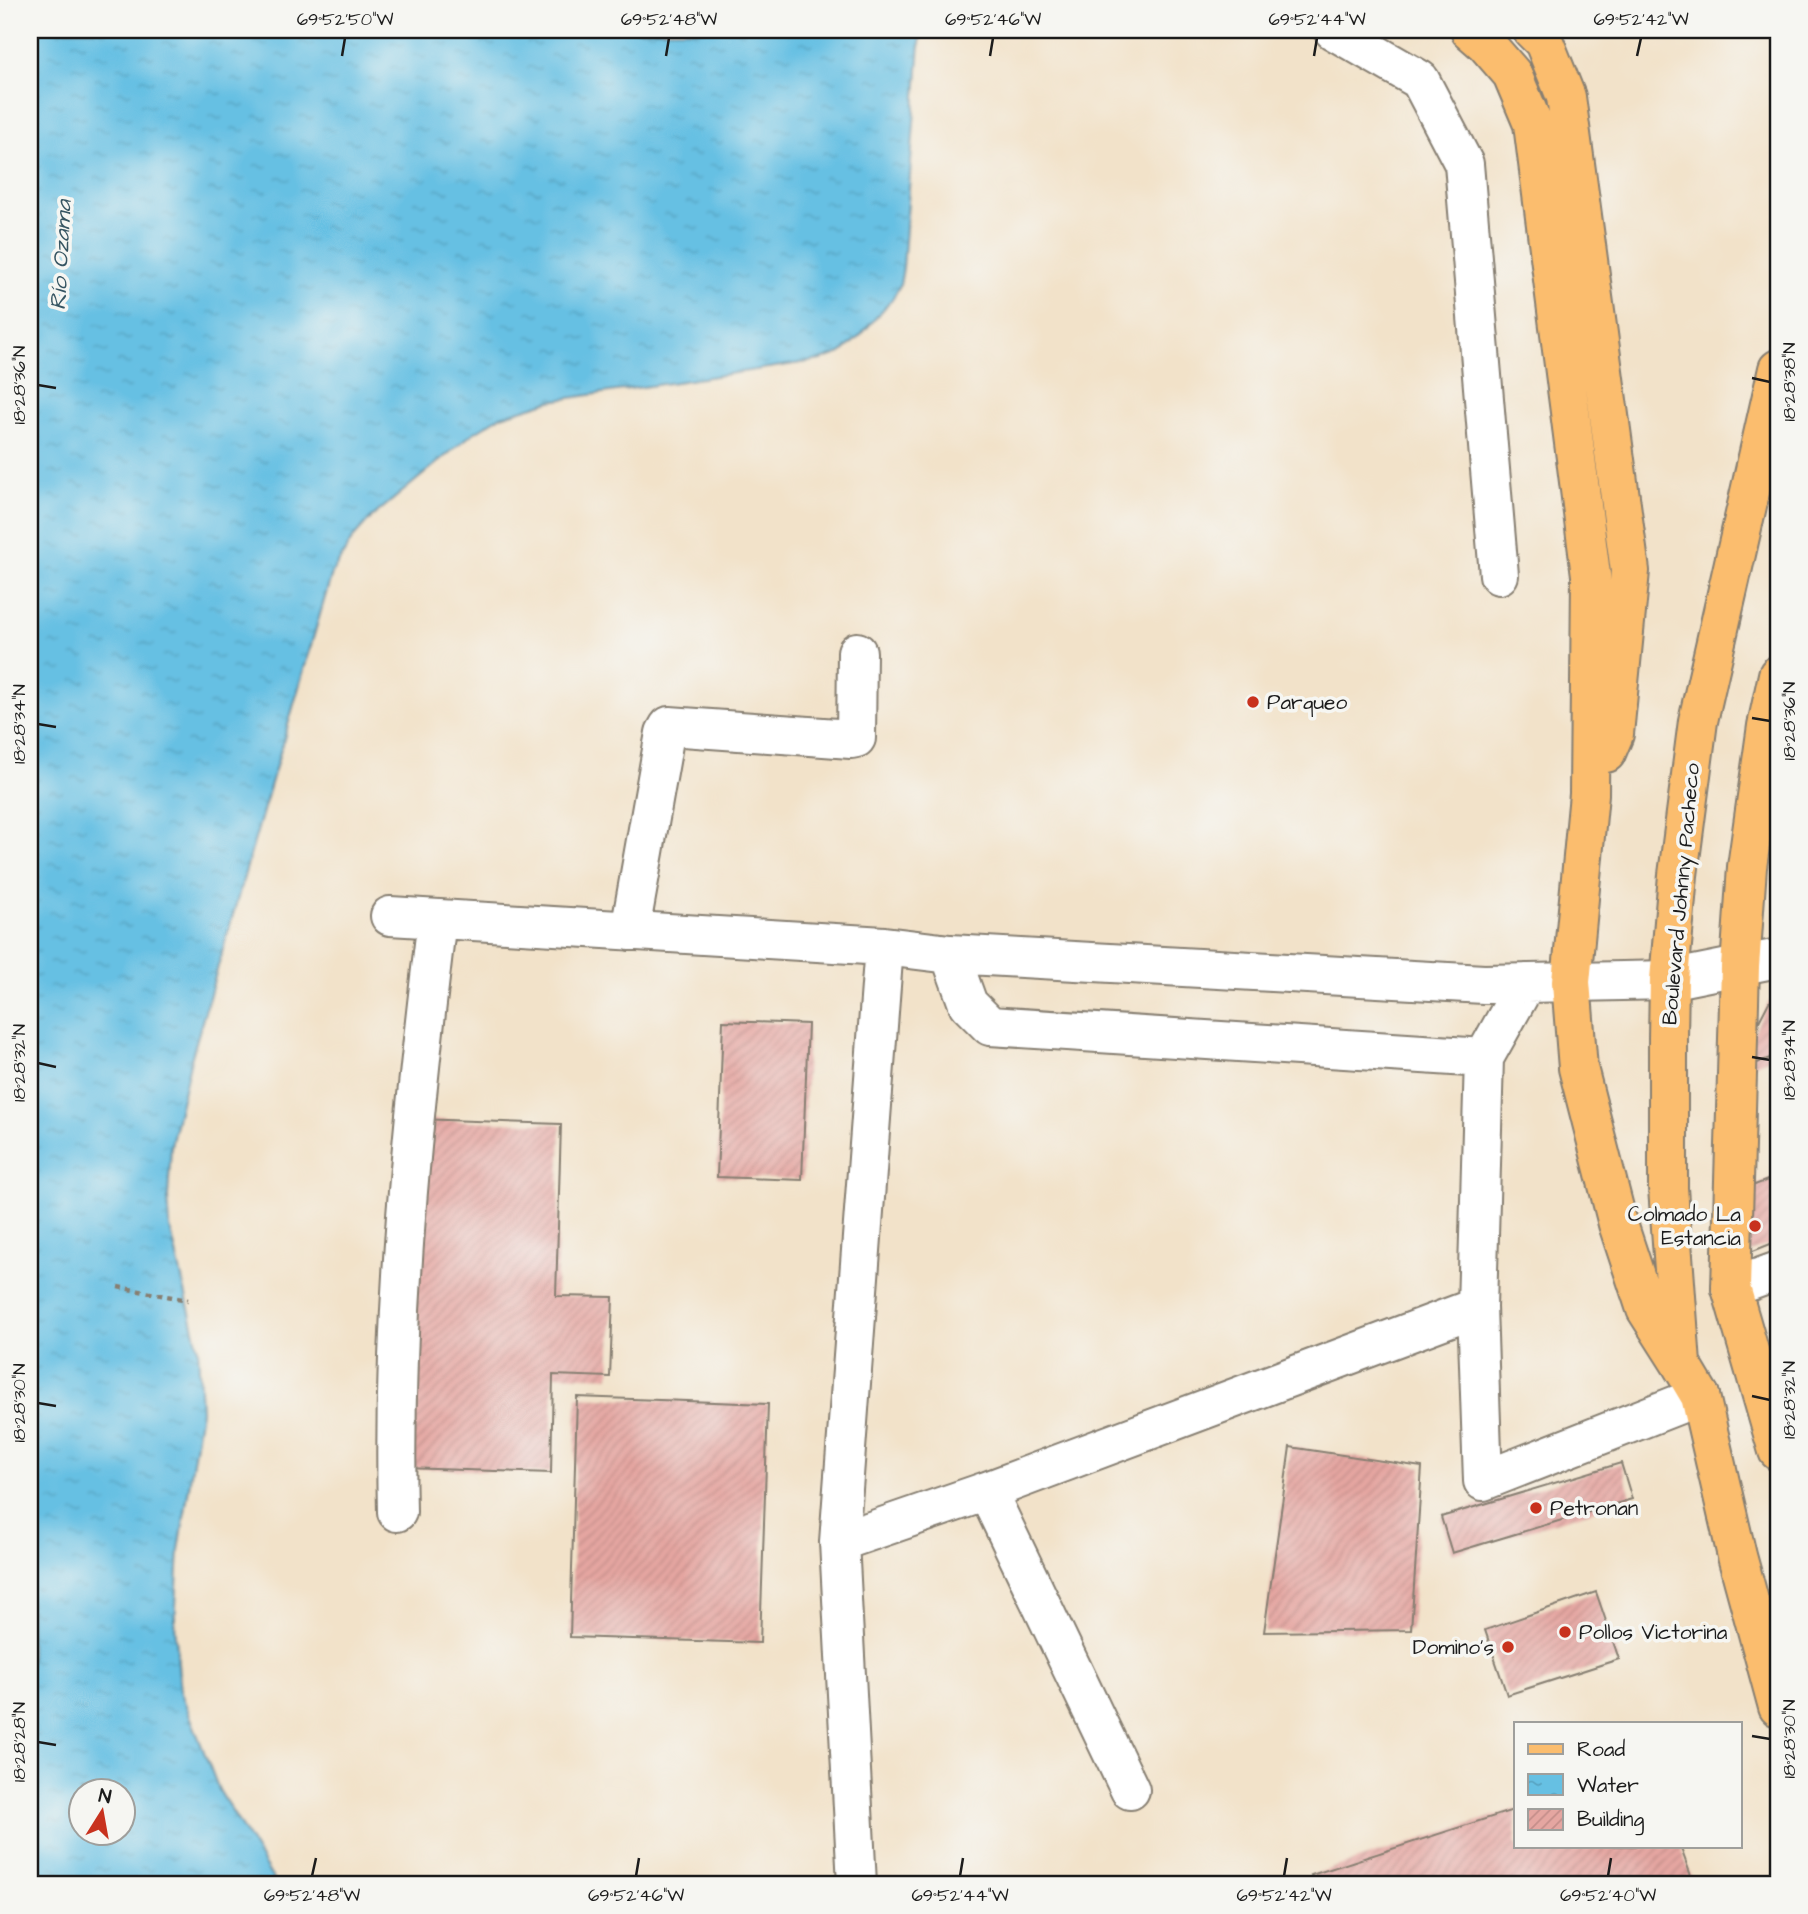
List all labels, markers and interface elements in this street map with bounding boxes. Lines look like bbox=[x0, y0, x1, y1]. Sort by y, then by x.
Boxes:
text: 69°52'50"W bbox=[297, 7, 393, 32]
text: 69°52'48"W bbox=[621, 7, 717, 32]
text: 69°52'46"W bbox=[945, 7, 1041, 32]
text: 69°52'44"W bbox=[1268, 7, 1366, 32]
text: 69°52'42"W bbox=[1593, 7, 1689, 32]
water label: Río Ozama bbox=[42, 198, 80, 311]
text: 18°28'38"N bbox=[1777, 342, 1802, 422]
text: 18°28'36"N bbox=[7, 346, 32, 424]
text: 18°28'36"N bbox=[1777, 682, 1802, 760]
text: 18°28'34"N bbox=[7, 684, 32, 764]
place label: Parqueo bbox=[1267, 688, 1347, 717]
marker: Parqueo bbox=[1245, 694, 1261, 710]
street label: Boulevard Johnny Pacheco bbox=[1655, 762, 1709, 1026]
text: 18°28'34"N bbox=[1777, 1020, 1802, 1100]
text: 18°28'32"N bbox=[7, 1024, 32, 1102]
place label: Colmado La Estancia bbox=[1628, 1200, 1741, 1253]
marker: Colmado La Estancia bbox=[1747, 1218, 1763, 1234]
text: 18°28'32"N bbox=[1777, 1361, 1802, 1439]
text: 18°28'30"N bbox=[7, 1364, 32, 1442]
place label: Petronan bbox=[1550, 1494, 1638, 1523]
marker: Petronan bbox=[1528, 1500, 1544, 1516]
place label: Pollos Victorina bbox=[1579, 1618, 1728, 1647]
marker: Pollos Victorina bbox=[1557, 1624, 1573, 1640]
place label: Domino's bbox=[1413, 1633, 1494, 1662]
marker: Domino's bbox=[1500, 1639, 1516, 1655]
text: 18°28'30"N bbox=[1777, 1700, 1802, 1778]
text: 18°28'28"N bbox=[7, 1702, 32, 1782]
legend bbox=[1514, 1722, 1742, 1848]
text: Road bbox=[1577, 1735, 1625, 1764]
text: Water bbox=[1577, 1771, 1639, 1800]
north arrow bbox=[66, 1778, 136, 1848]
text: N bbox=[97, 1782, 113, 1811]
text: Building bbox=[1577, 1805, 1645, 1836]
text: 69°52'48"W bbox=[264, 1883, 360, 1908]
text: 69°52'46"W bbox=[588, 1883, 684, 1908]
text: 69°52'44"W bbox=[911, 1883, 1009, 1908]
text: 69°52'42"W bbox=[1236, 1883, 1332, 1908]
text: 69°52'40"W bbox=[1560, 1883, 1656, 1908]

